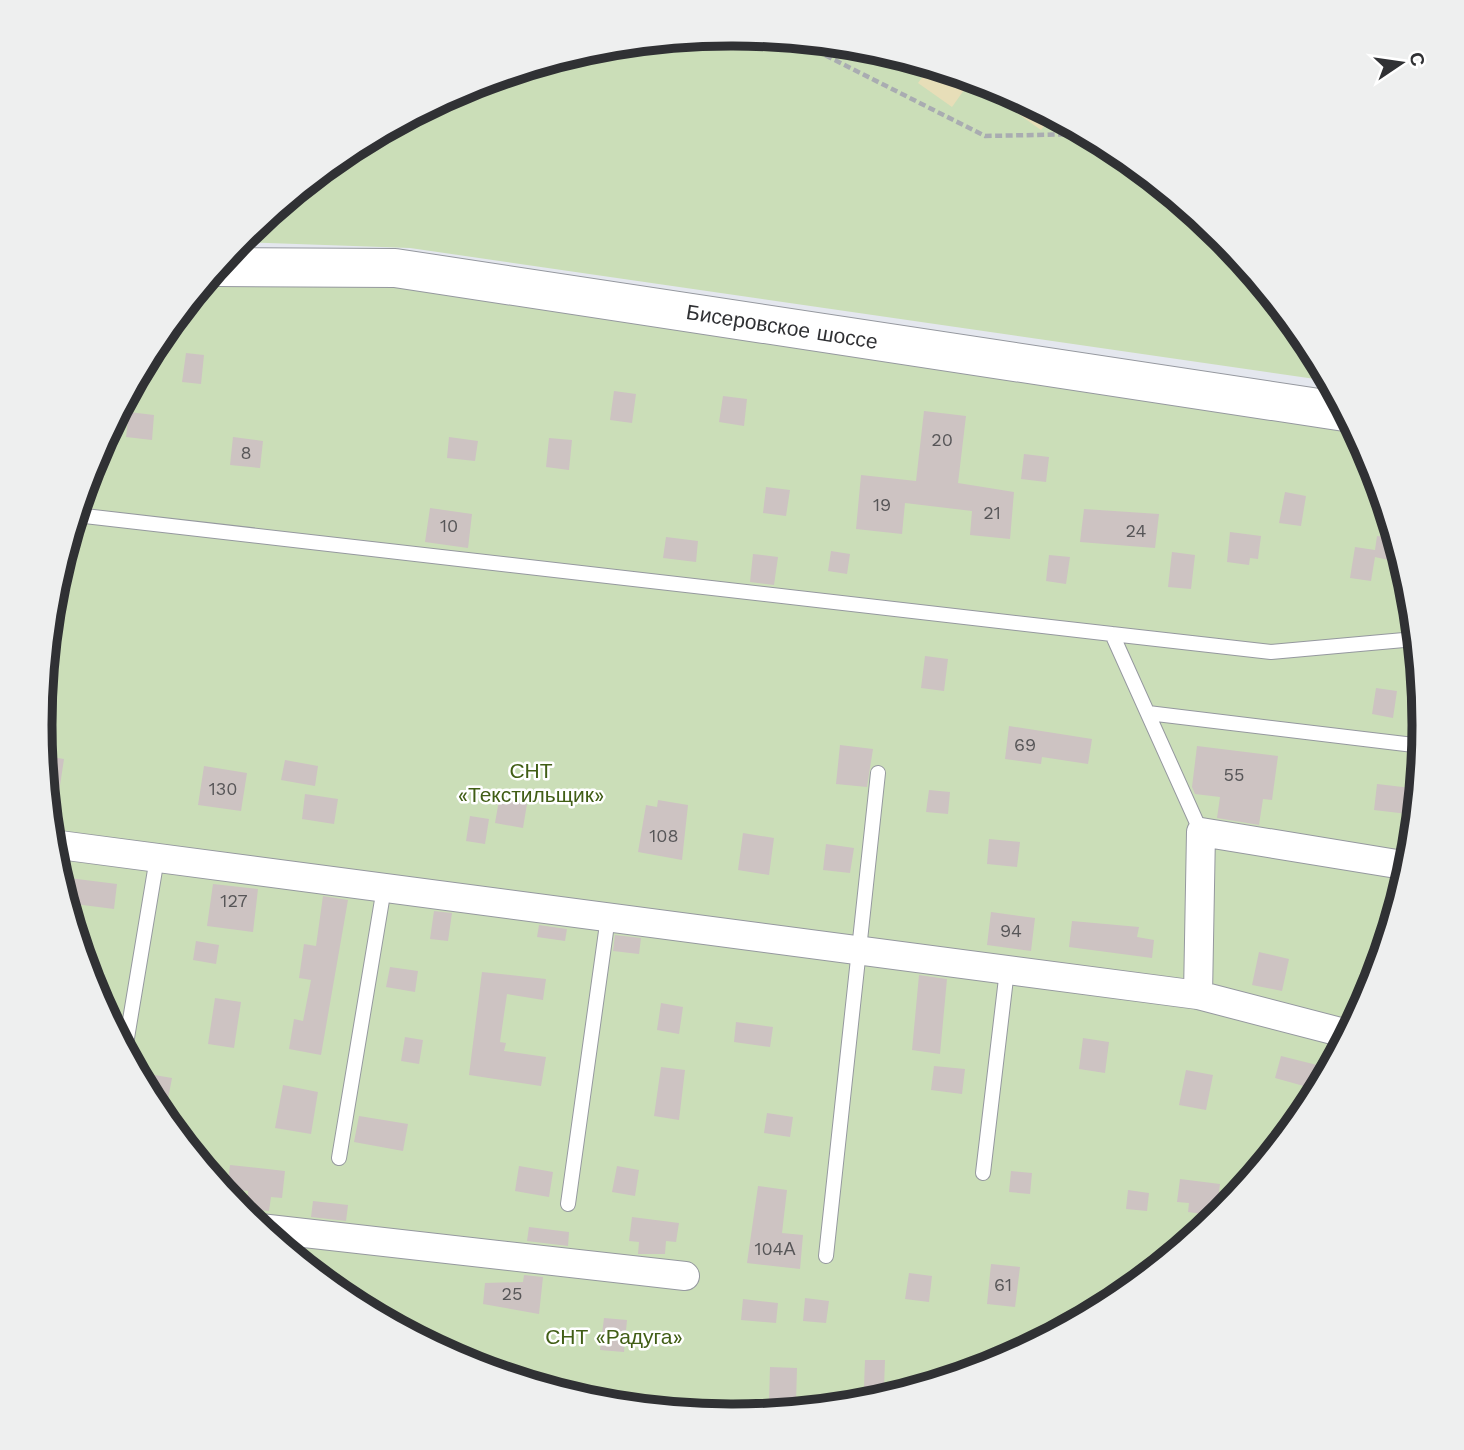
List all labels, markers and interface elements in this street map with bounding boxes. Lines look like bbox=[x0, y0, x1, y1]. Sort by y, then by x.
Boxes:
north arrow bbox=[1366, 28, 1436, 98]
text: С bbox=[1404, 50, 1430, 69]
street label: Бисеровское шоссе bbox=[685, 299, 880, 354]
house number: 20 bbox=[931, 429, 953, 450]
house number: 8 bbox=[240, 442, 252, 463]
house number: 19 bbox=[873, 494, 891, 515]
house number: 21 bbox=[983, 502, 1001, 523]
house number: 10 bbox=[440, 515, 458, 536]
house number: 24 bbox=[1126, 520, 1146, 541]
house number: 69 bbox=[1014, 734, 1036, 755]
park label: СНТ «Текстильщик» bbox=[458, 758, 604, 807]
house number: 55 bbox=[1224, 764, 1244, 785]
house number: 130 bbox=[209, 778, 237, 799]
house number: 108 bbox=[649, 825, 679, 846]
house number: 127 bbox=[220, 890, 248, 911]
house number: 94 bbox=[1000, 920, 1022, 941]
house number: 104А bbox=[754, 1238, 796, 1259]
house number: 61 bbox=[994, 1274, 1012, 1295]
house number: 25 bbox=[502, 1283, 522, 1304]
park label: СНТ «Радуга» bbox=[545, 1324, 683, 1349]

